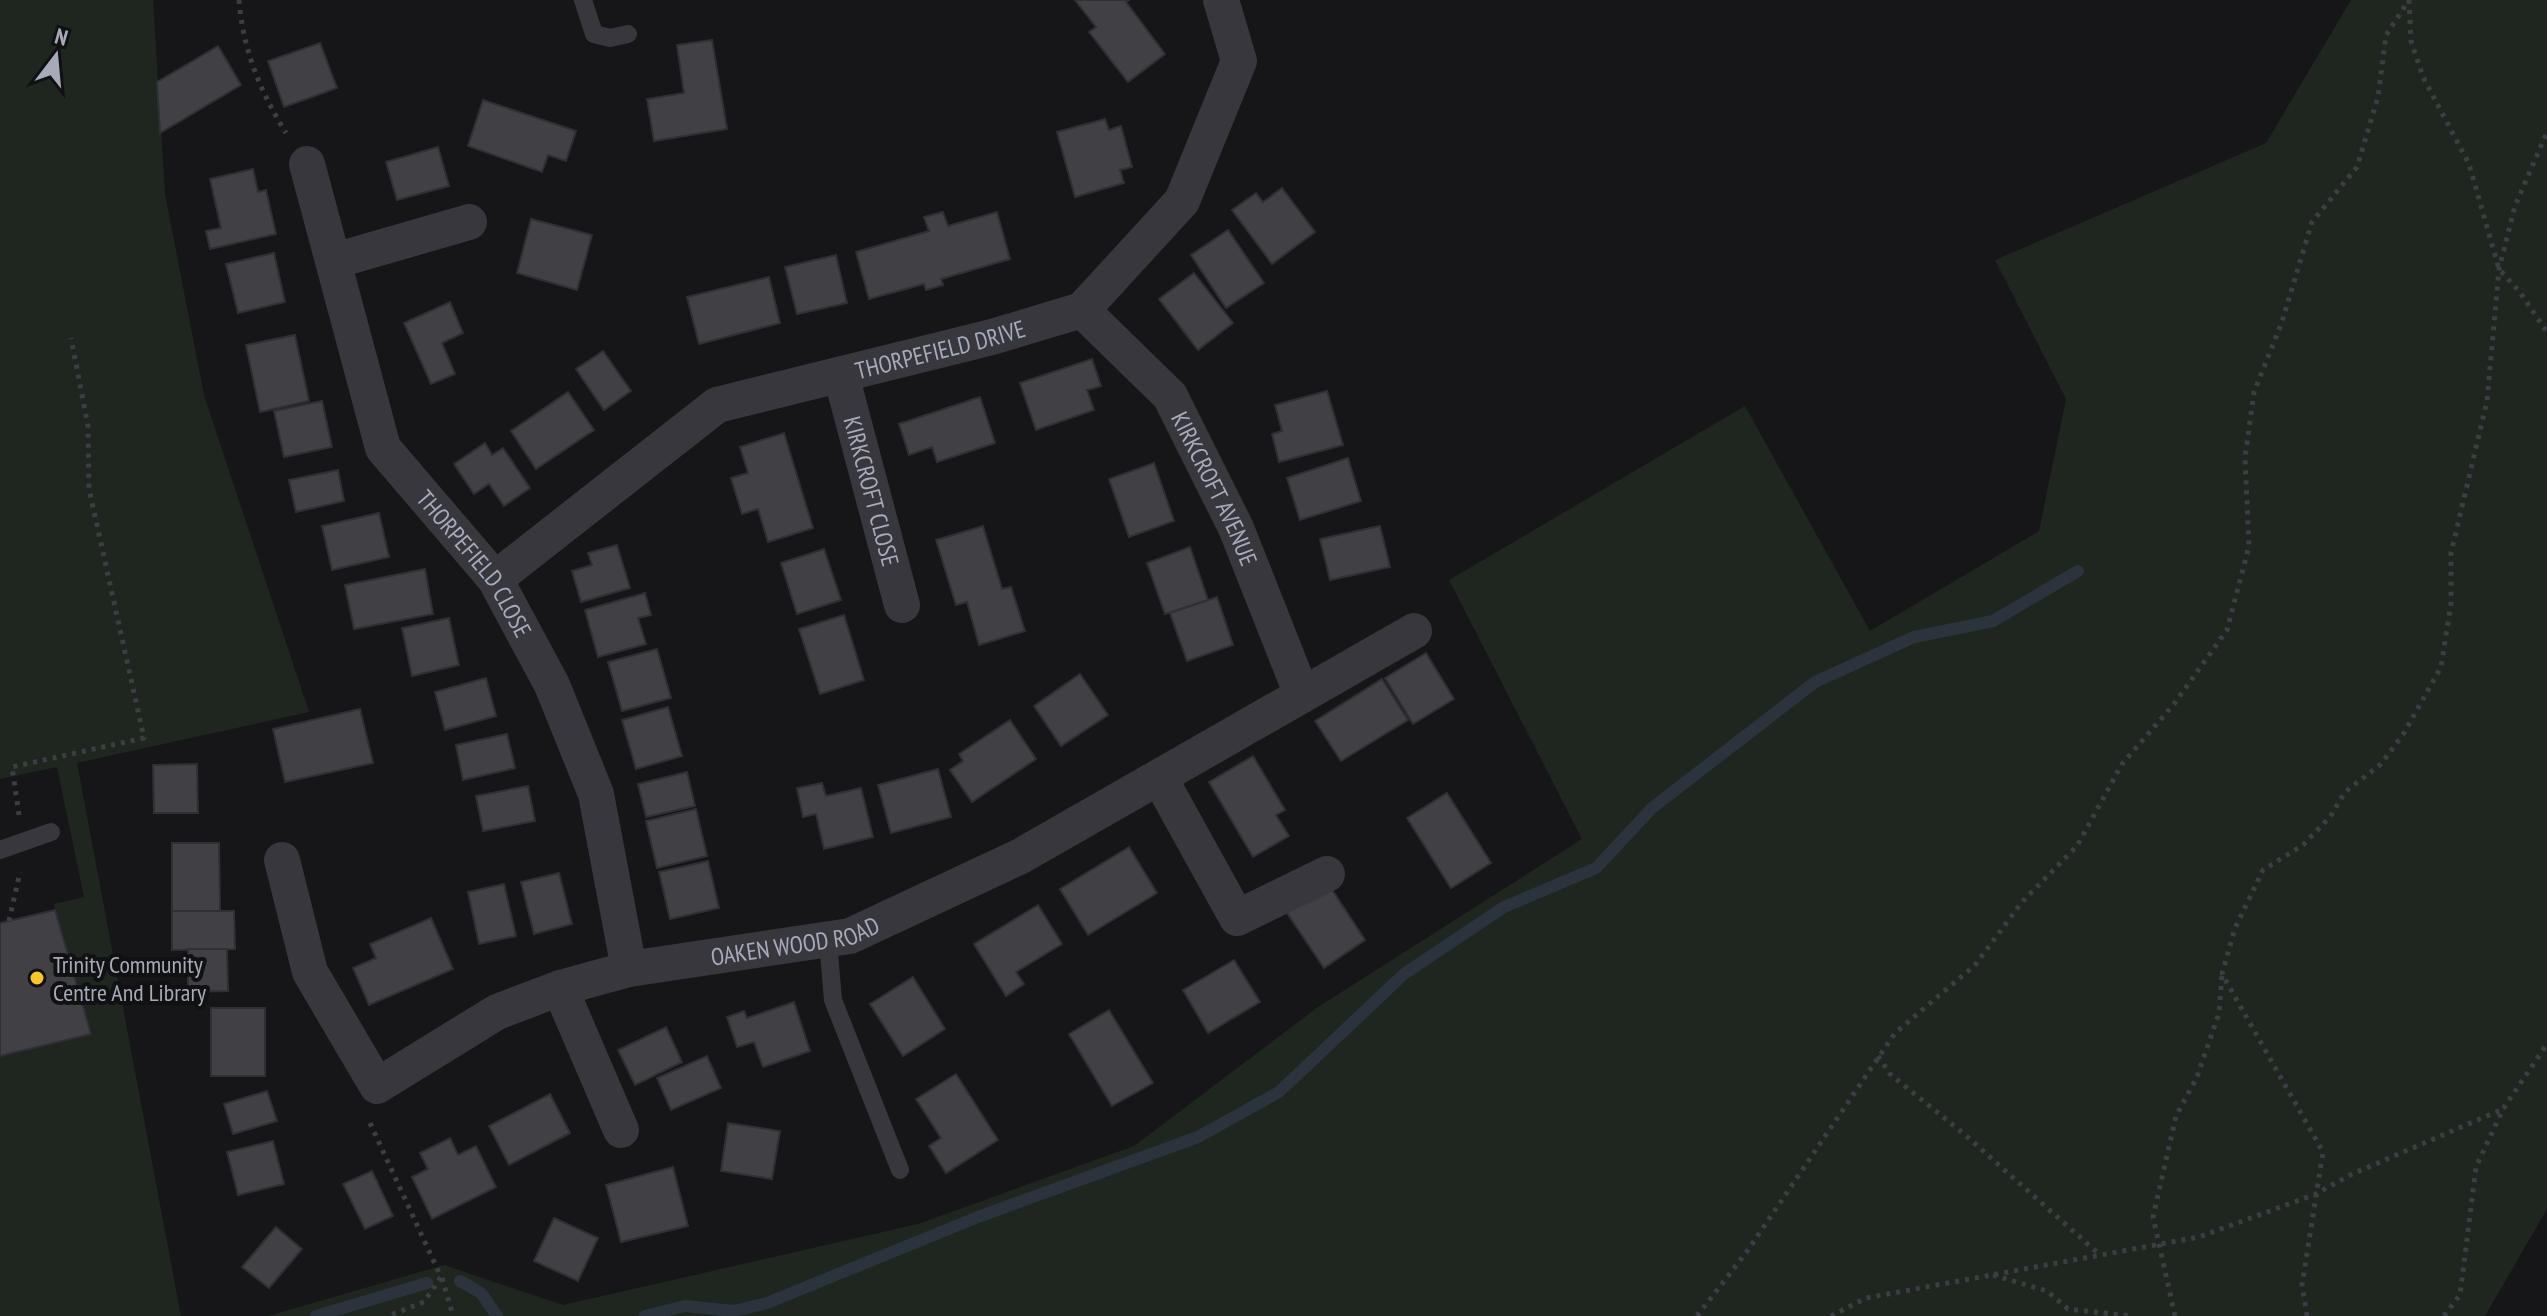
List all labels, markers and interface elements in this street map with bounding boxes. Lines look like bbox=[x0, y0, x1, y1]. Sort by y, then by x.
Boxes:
north arrow bbox=[16, 16, 96, 96]
text: N bbox=[52, 22, 71, 52]
street label: THORPEFIELD DRIVE bbox=[852, 312, 1029, 386]
street label: KIRKCROFT AVENUE bbox=[1165, 406, 1265, 570]
street label: KIRKCROFT CLOSE bbox=[837, 413, 906, 569]
street label: THORPEFIELD CLOSE bbox=[410, 483, 539, 643]
street label: OAKEN WOOD ROAD bbox=[709, 909, 884, 972]
place label: Trinity Community Centre And Library bbox=[53, 949, 206, 1008]
marker: Trinity Community Centre And Library bbox=[28, 969, 46, 987]

